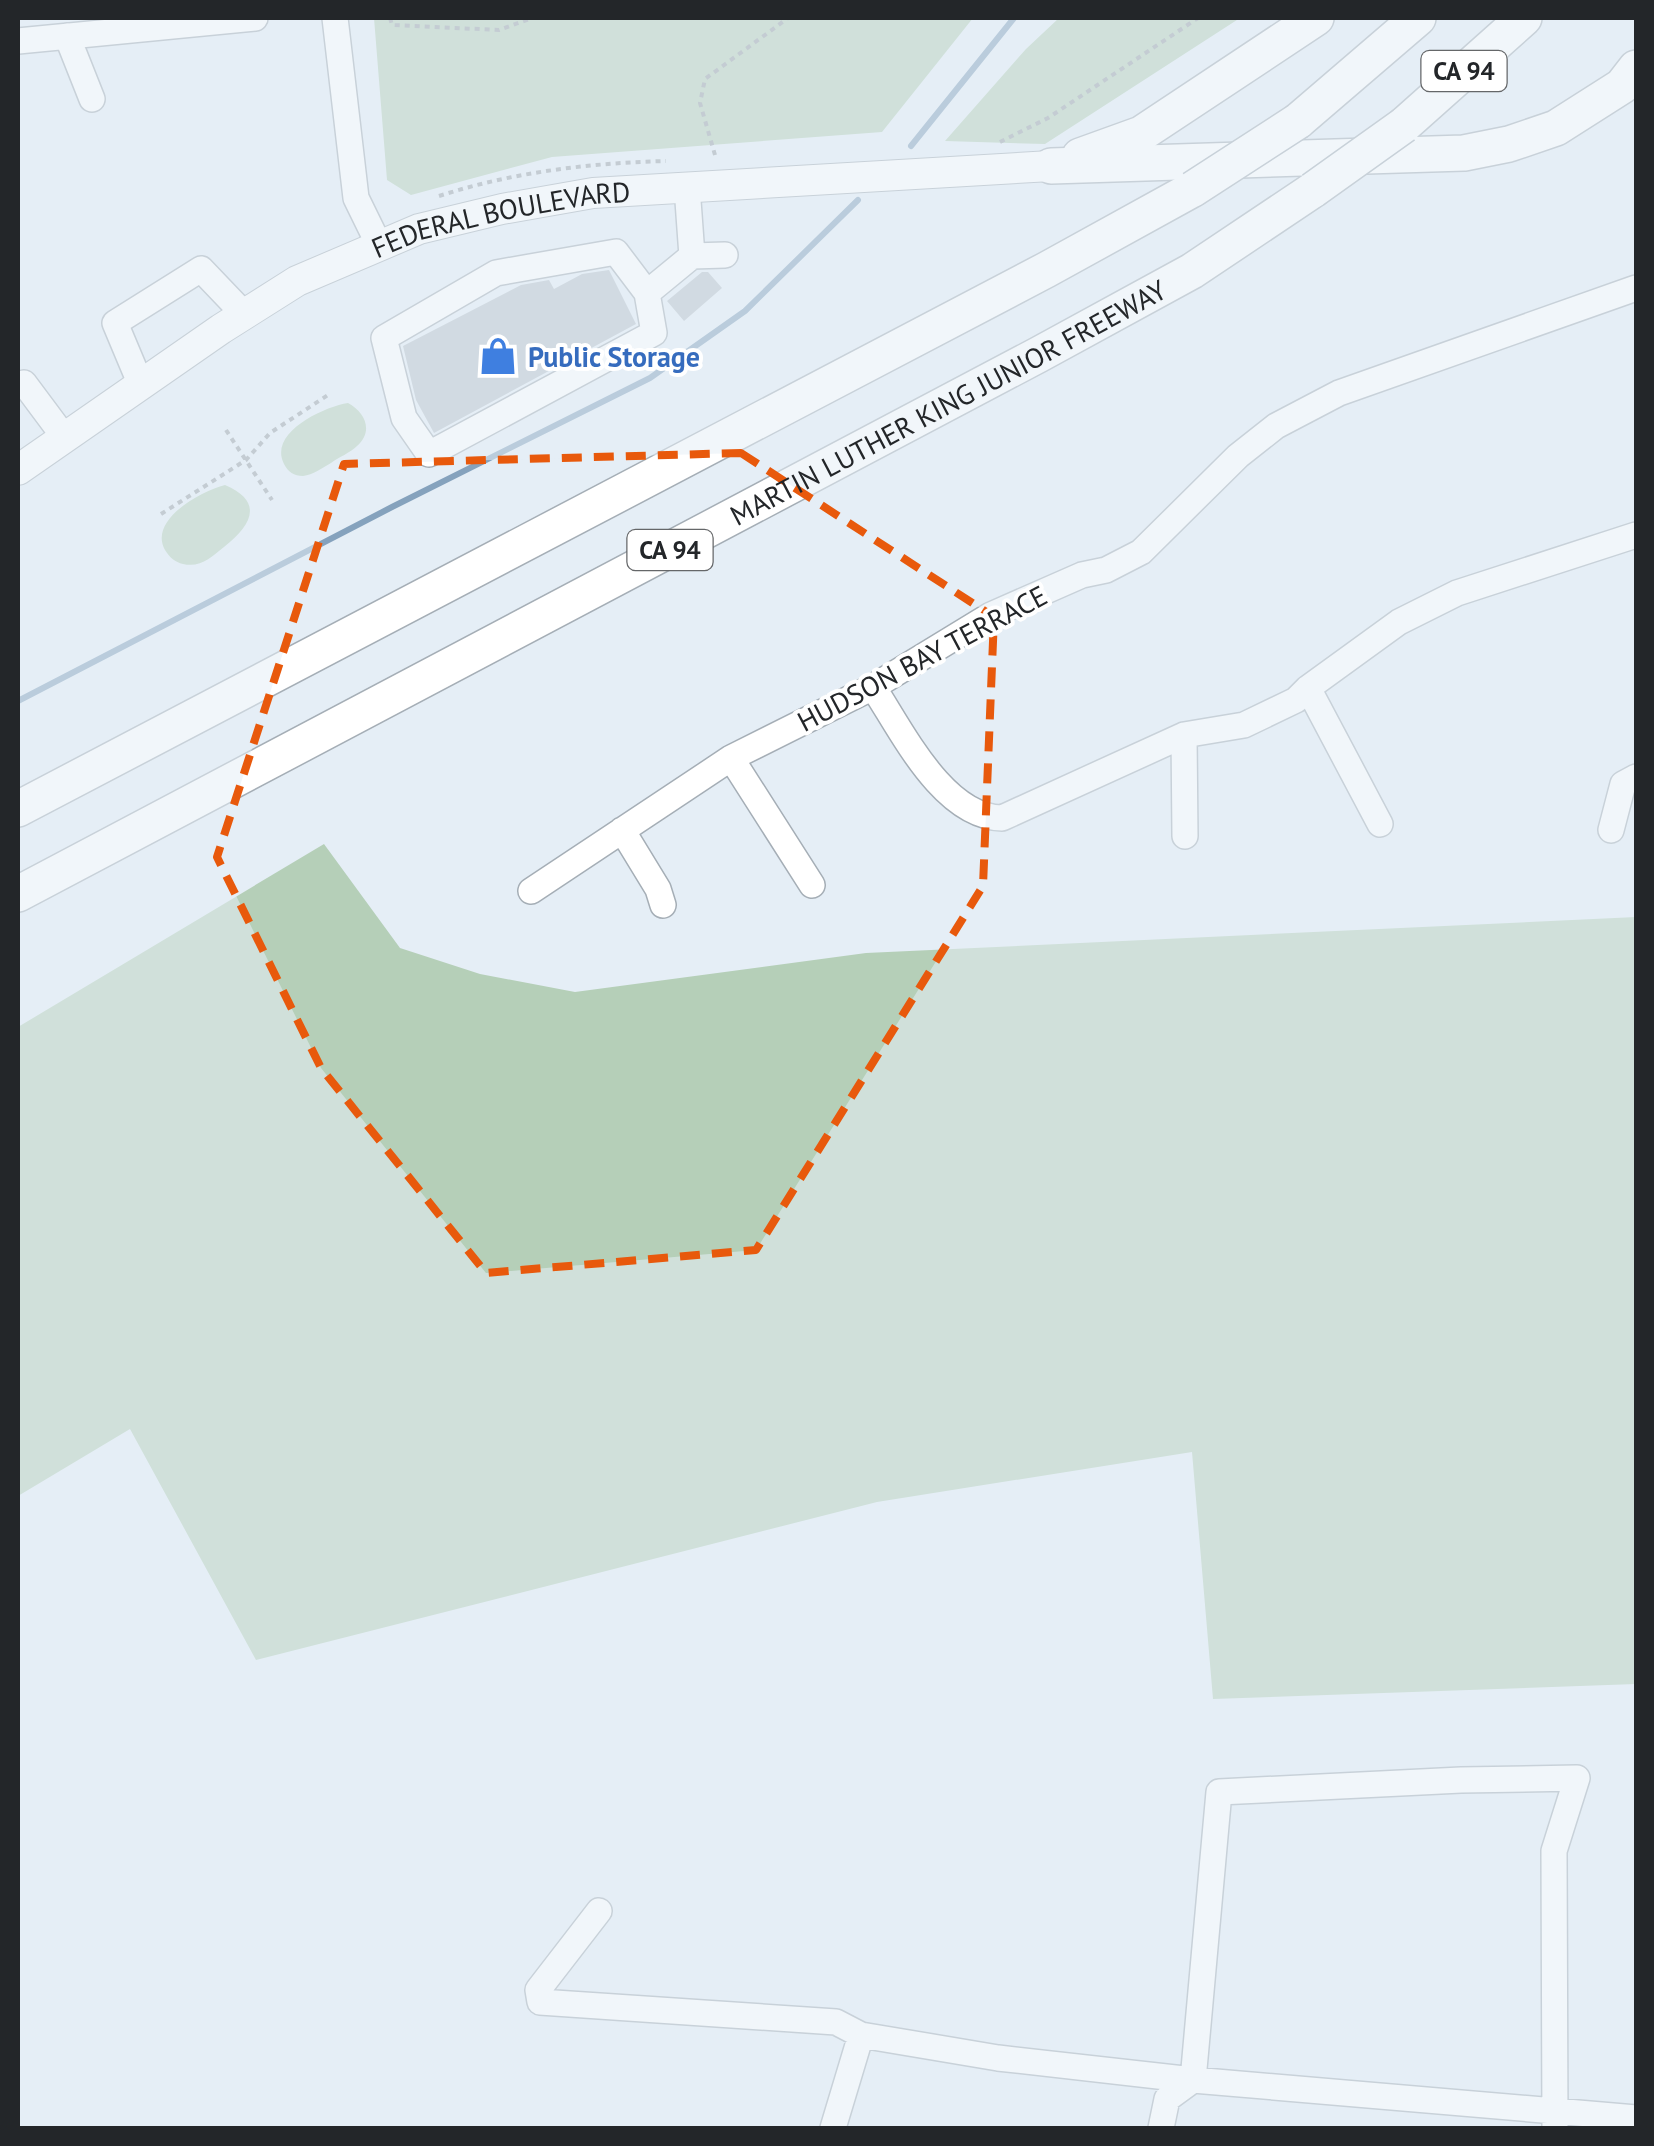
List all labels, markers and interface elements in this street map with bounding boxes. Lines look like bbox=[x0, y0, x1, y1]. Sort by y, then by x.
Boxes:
road number: CA 94 bbox=[1422, 51, 1506, 91]
street label: FEDERAL BOULEVARD bbox=[365, 172, 631, 266]
street label: MARTIN LUTHER KING JUNIOR FREEWAY bbox=[723, 270, 1173, 533]
shop icon: Public Storage bbox=[477, 335, 519, 377]
place label: Public Storage bbox=[528, 338, 700, 375]
road number: CA 94 bbox=[628, 530, 712, 570]
street label: HUDSON BAY TERRACE bbox=[791, 576, 1053, 740]

